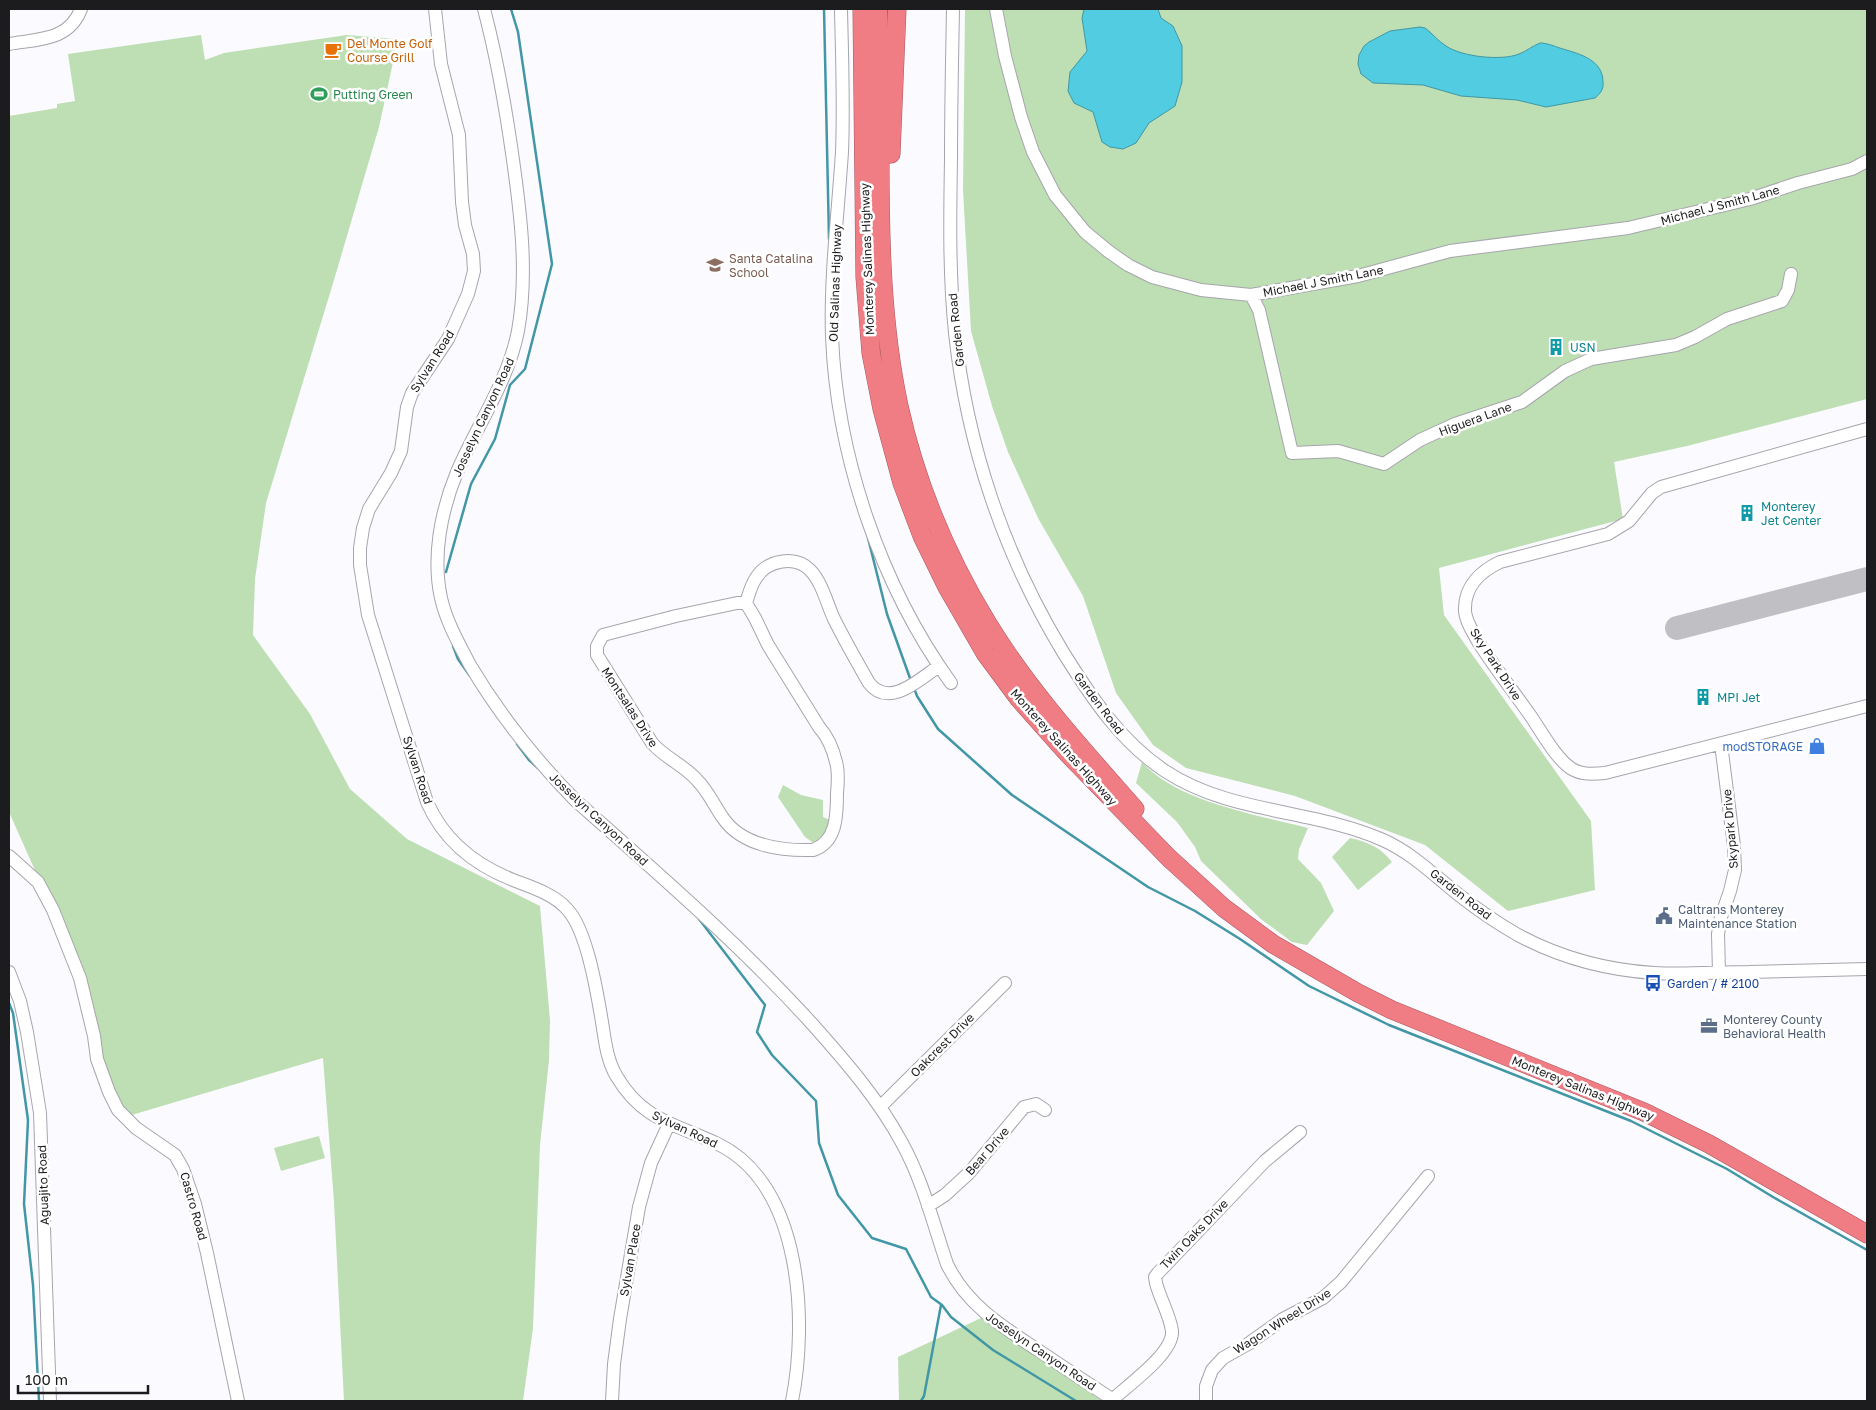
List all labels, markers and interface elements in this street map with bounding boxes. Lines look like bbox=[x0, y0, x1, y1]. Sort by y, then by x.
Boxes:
place label: Del Monte Golf Course Grill bbox=[347, 36, 433, 65]
cafe icon: Del Monte Golf Course Grill bbox=[323, 40, 343, 60]
sports icon: Putting Green bbox=[309, 84, 329, 104]
place label: Putting Green bbox=[333, 87, 413, 102]
street label: Monterey Salinas Highway bbox=[857, 182, 877, 335]
street label: Michael J Smith Lane bbox=[1659, 182, 1781, 228]
street label: Old Salinas Highway bbox=[825, 224, 845, 342]
place label: Santa Catalina School bbox=[729, 251, 813, 280]
school or university icon: Santa Catalina School bbox=[705, 255, 725, 275]
street label: Michael J Smith Lane bbox=[1261, 262, 1385, 300]
street label: Garden Road bbox=[945, 292, 967, 368]
street label: Sylvan Road bbox=[407, 327, 457, 395]
building icon: USN bbox=[1546, 337, 1566, 357]
place label: USN bbox=[1570, 340, 1596, 355]
street label: Josselyn Canyon Road bbox=[449, 355, 517, 479]
street label: Higuera Lane bbox=[1437, 399, 1513, 439]
place label: Monterey Jet Center bbox=[1761, 499, 1822, 528]
building icon: Monterey Jet Center bbox=[1737, 503, 1757, 523]
street label: Sky Park Drive bbox=[1467, 625, 1525, 703]
street label: Montsalas Drive bbox=[599, 664, 661, 750]
street label: Garden Road bbox=[1071, 669, 1127, 737]
street label: Monterey Salinas Highway bbox=[1007, 685, 1121, 809]
building icon: MPI Jet bbox=[1693, 687, 1713, 707]
place label: MPI Jet bbox=[1717, 690, 1761, 705]
street label: Sylvan Road bbox=[400, 734, 436, 806]
shop icon: modSTORAGE bbox=[1807, 736, 1827, 756]
place label: modSTORAGE bbox=[1722, 739, 1803, 754]
street label: Josselyn Canyon Road bbox=[546, 769, 652, 869]
street label: Skypark Drive bbox=[1719, 789, 1741, 869]
street label: Garden Road bbox=[1427, 865, 1495, 923]
place label: Caltrans Monterey Maintenance Station bbox=[1678, 902, 1797, 931]
public building icon: Caltrans Monterey Maintenance Station bbox=[1654, 906, 1674, 926]
bus stop icon: Garden / # 2100 bbox=[1643, 973, 1663, 993]
place label: Garden / # 2100 bbox=[1667, 976, 1759, 991]
street label: Oakcrest Drive bbox=[907, 1010, 977, 1080]
place label: Monterey County Behavioral Health bbox=[1723, 1012, 1826, 1041]
office icon: Monterey County Behavioral Health bbox=[1699, 1016, 1719, 1036]
street label: Monterey Salinas Highway bbox=[1510, 1053, 1657, 1124]
street label: Sylvan Road bbox=[650, 1107, 720, 1151]
street label: Bear Drive bbox=[962, 1124, 1012, 1178]
street label: Aguajito Road bbox=[34, 1145, 52, 1225]
street label: Castro Road bbox=[177, 1170, 211, 1242]
street label: Twin Oaks Drive bbox=[1157, 1196, 1231, 1272]
street label: Sylvan Place bbox=[616, 1223, 644, 1297]
street label: Wagon Wheel Drive bbox=[1230, 1285, 1334, 1357]
street label: Josselyn Canyon Road bbox=[983, 1308, 1099, 1394]
scale bar bbox=[18, 1362, 148, 1394]
text: 100 m bbox=[25, 1370, 68, 1388]

